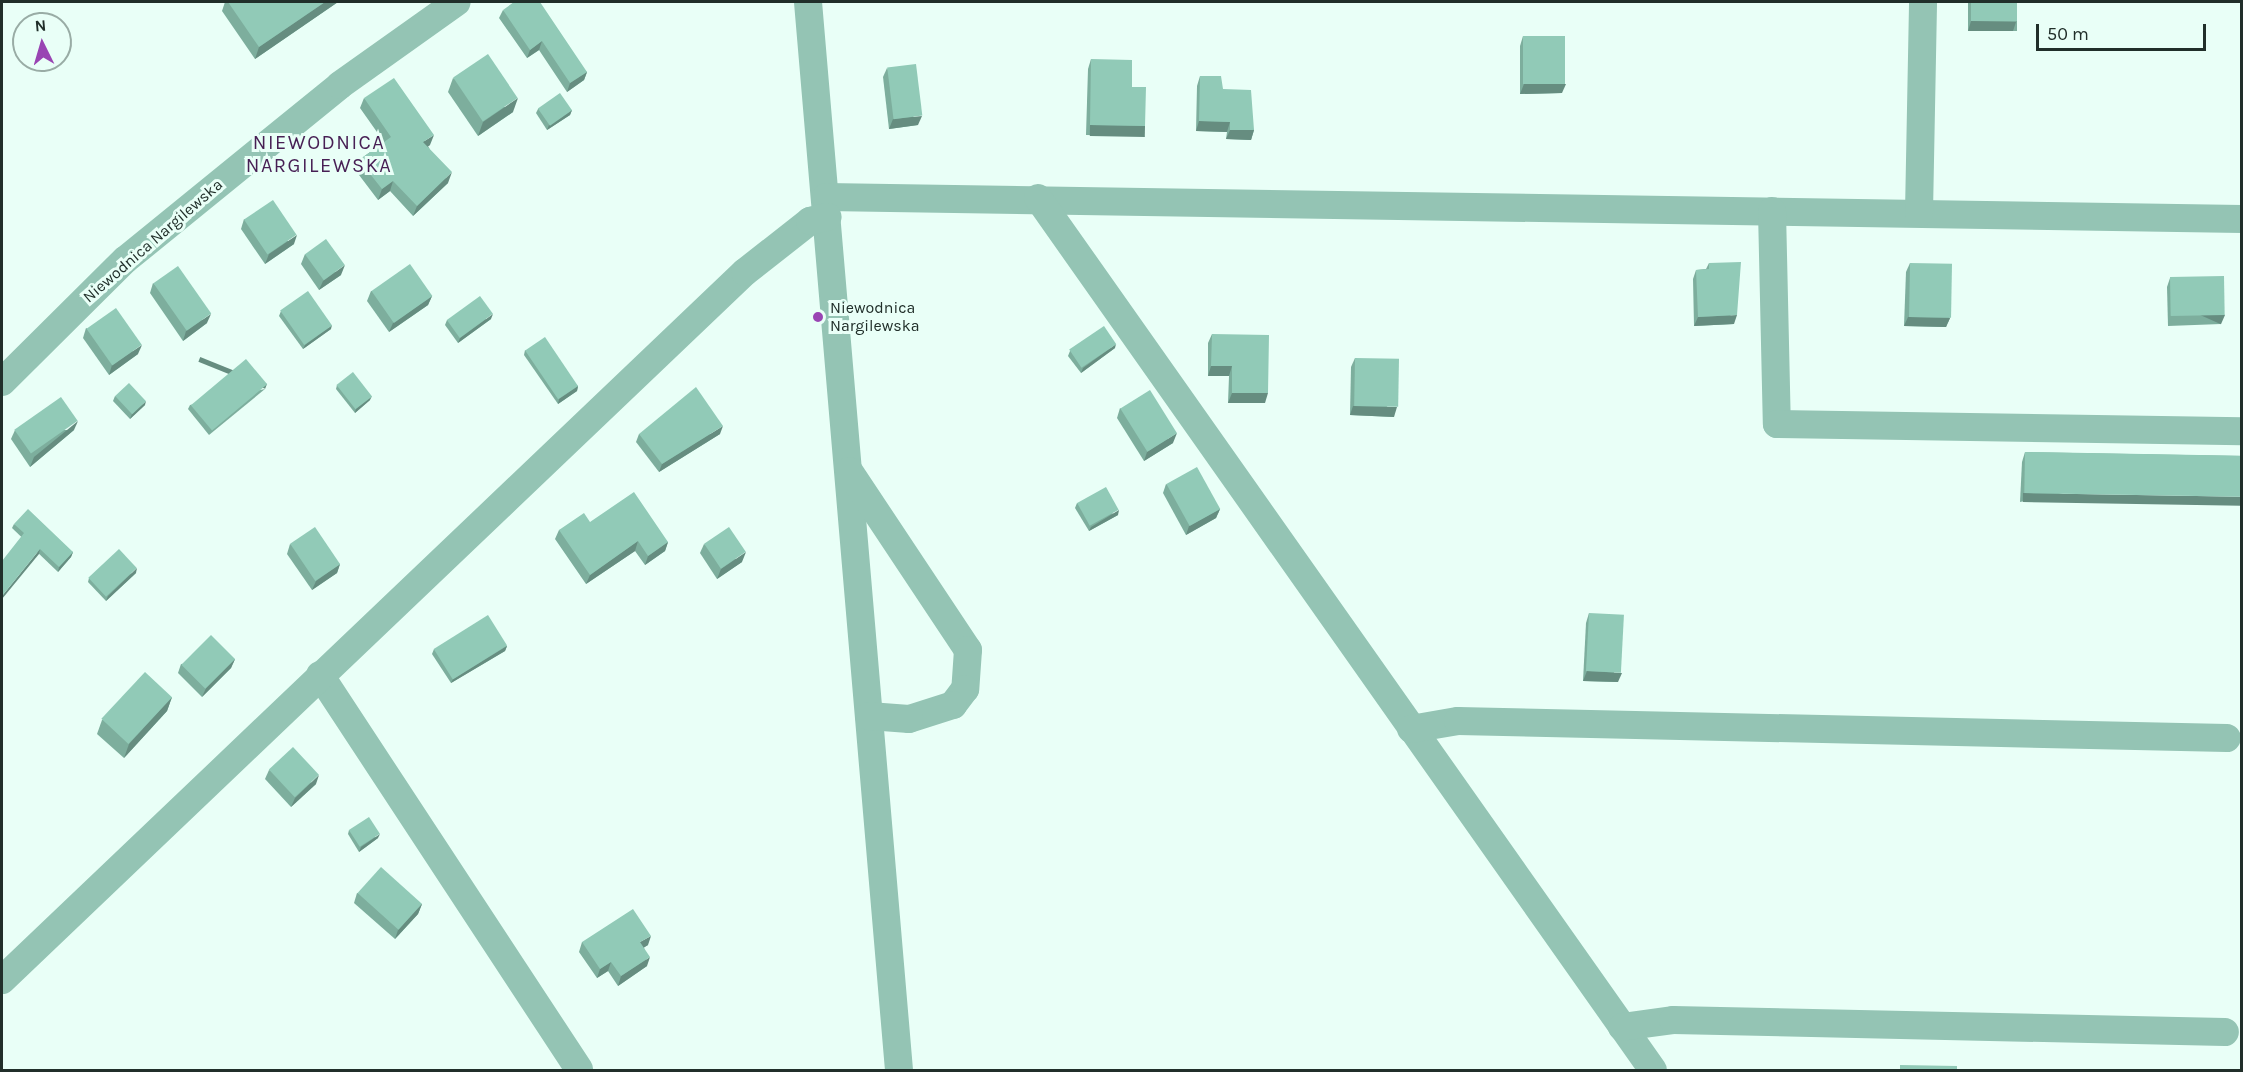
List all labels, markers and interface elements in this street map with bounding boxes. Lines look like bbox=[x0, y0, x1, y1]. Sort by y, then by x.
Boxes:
north arrow bbox=[12, 12, 72, 72]
scale bar bbox=[2039, 12, 2208, 50]
text: N bbox=[34, 16, 47, 36]
text: 50 m bbox=[2047, 23, 2089, 45]
district label: NIEWODNICA NARGILEWSKA bbox=[246, 130, 392, 177]
street label: Niewodnica Nargilewska bbox=[79, 175, 227, 307]
place label: Niewodnica Nargilewska bbox=[830, 298, 920, 336]
marker: Niewodnica Nargilewska bbox=[811, 310, 825, 324]

